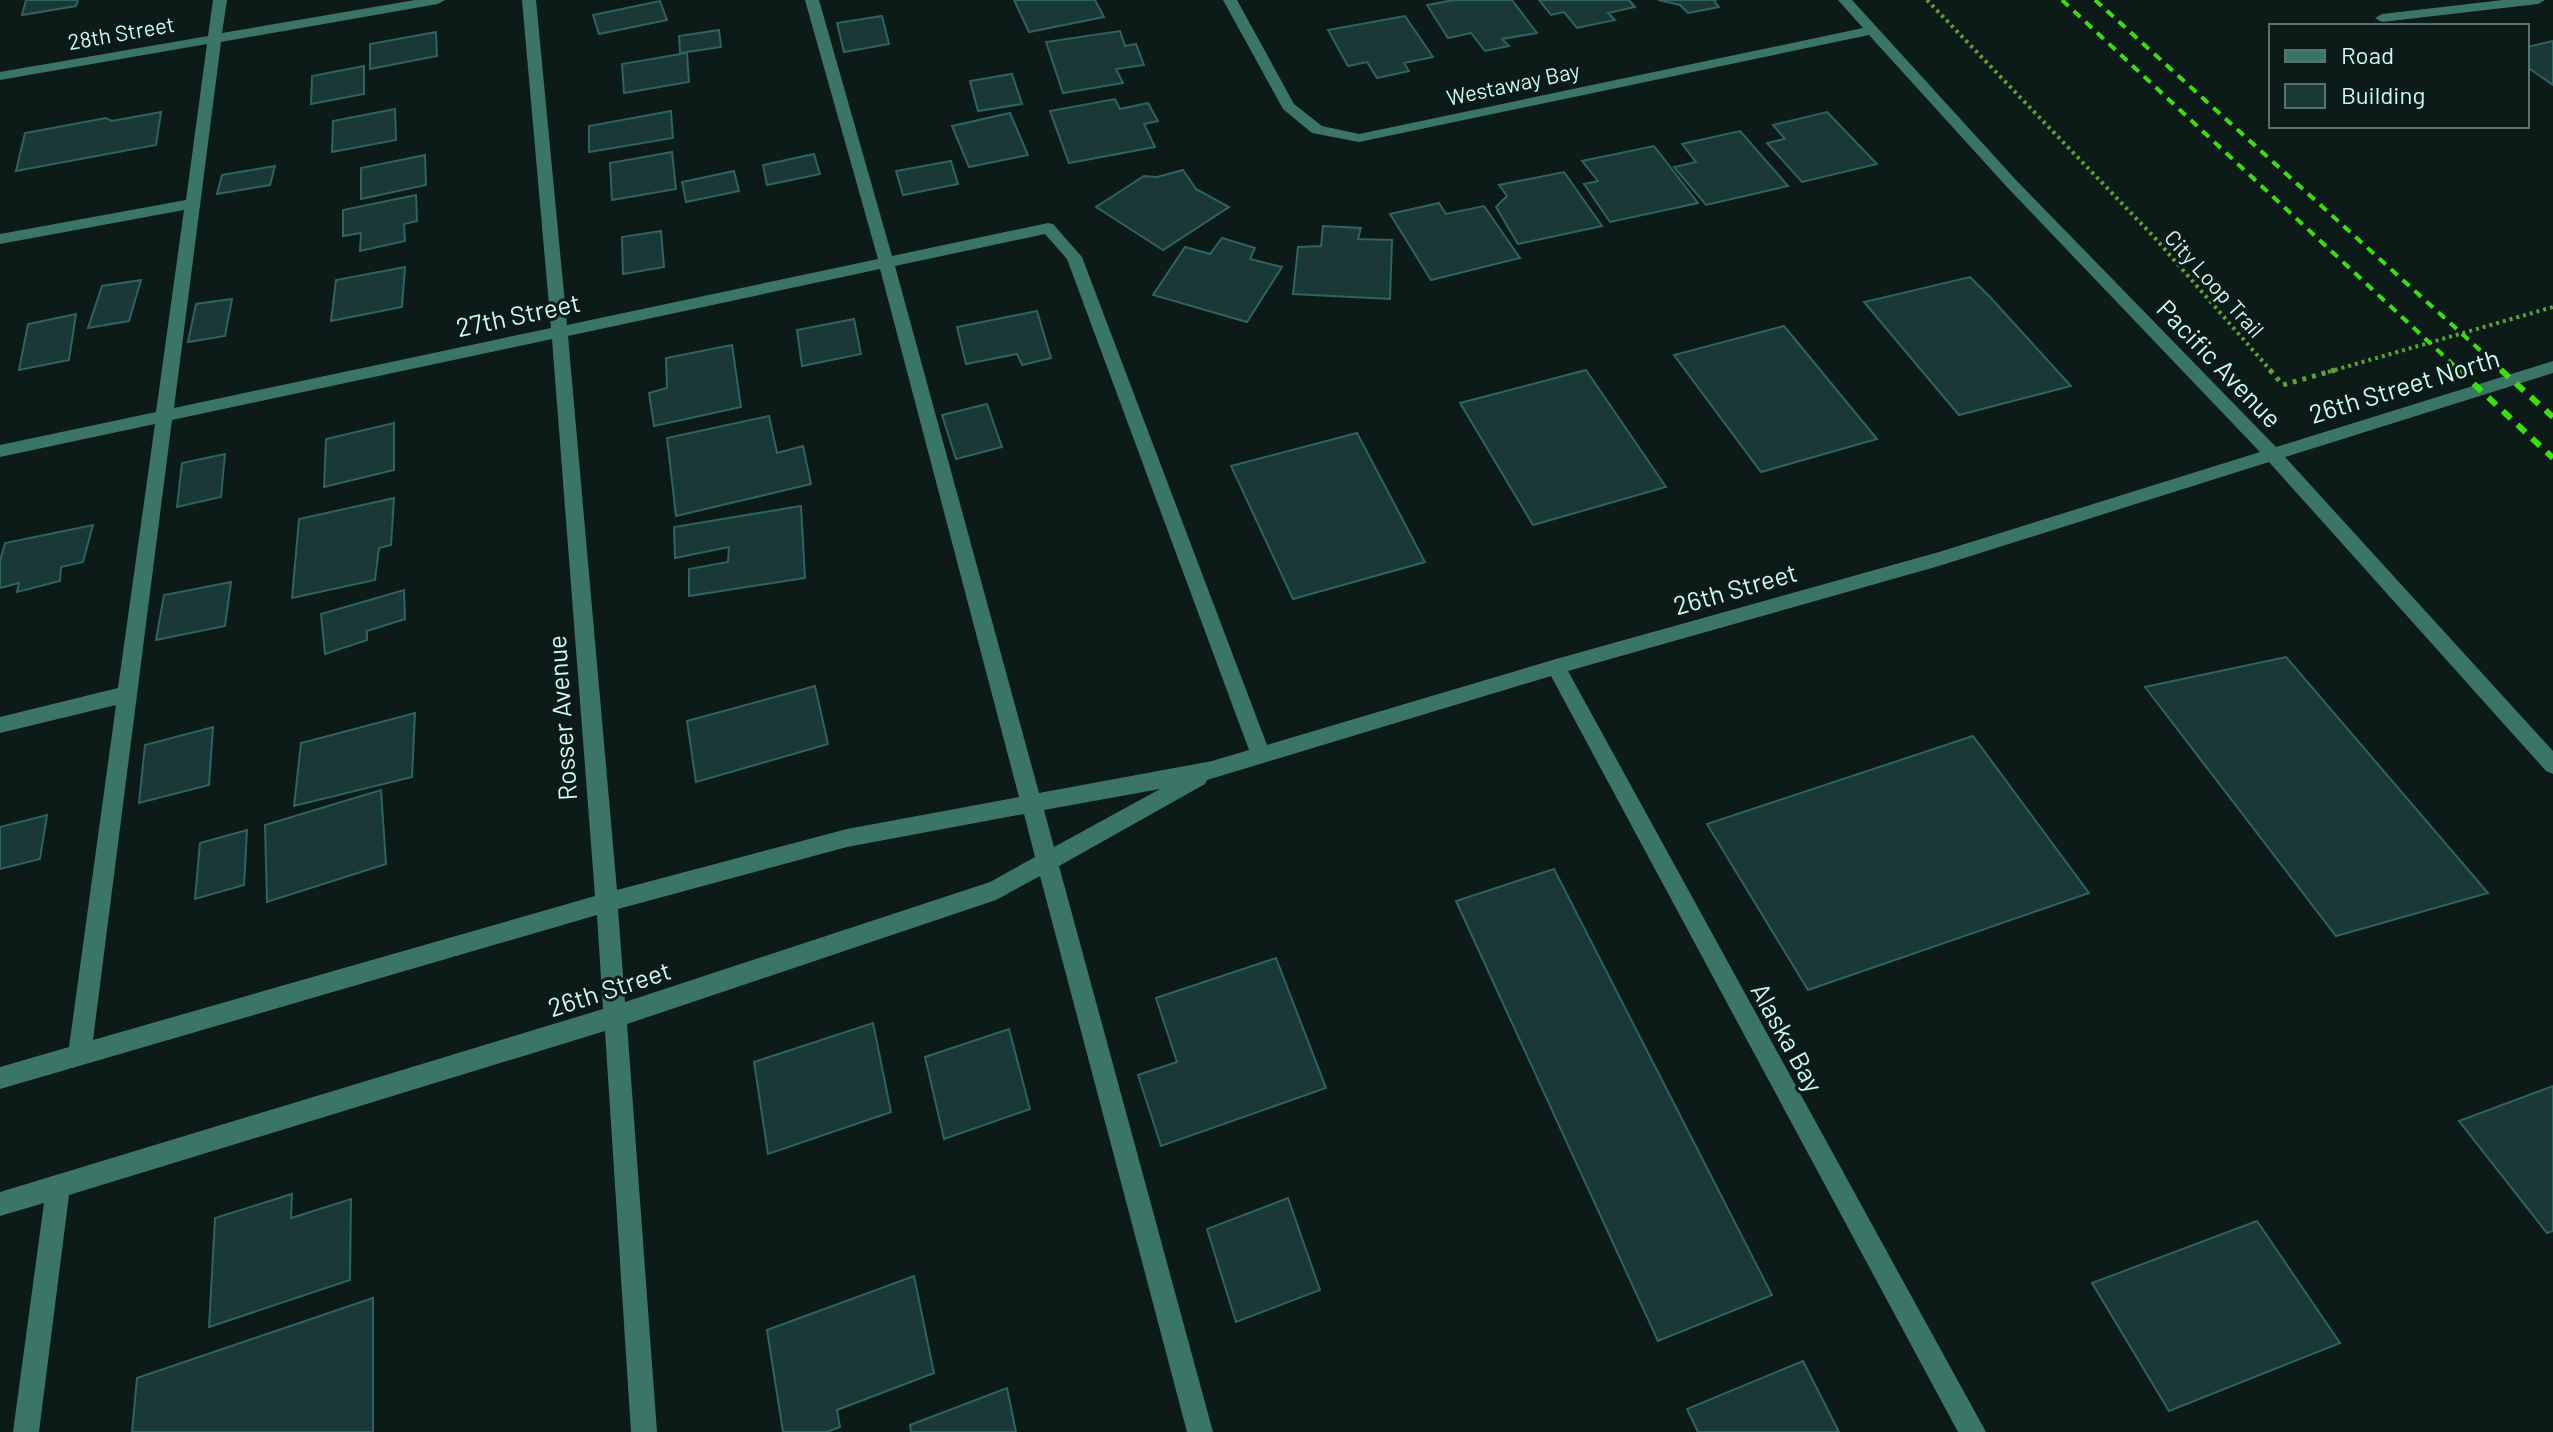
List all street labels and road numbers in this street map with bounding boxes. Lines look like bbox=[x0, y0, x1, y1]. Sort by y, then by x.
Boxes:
street label: 28th Street bbox=[66, 10, 176, 54]
street label: Westaway Bay bbox=[1444, 56, 1582, 110]
street label: City Loop Trail bbox=[2160, 224, 2270, 342]
street label: 27th Street bbox=[453, 286, 583, 342]
street label: Pacific Avenue bbox=[2151, 293, 2289, 433]
street label: 26th Street North bbox=[2305, 341, 2503, 429]
street label: 26th Street bbox=[1670, 556, 1800, 620]
street label: Rosser Avenue bbox=[540, 634, 582, 802]
street label: 26th Street bbox=[544, 954, 674, 1022]
street label: Alaska Bay bbox=[1745, 977, 1831, 1097]

